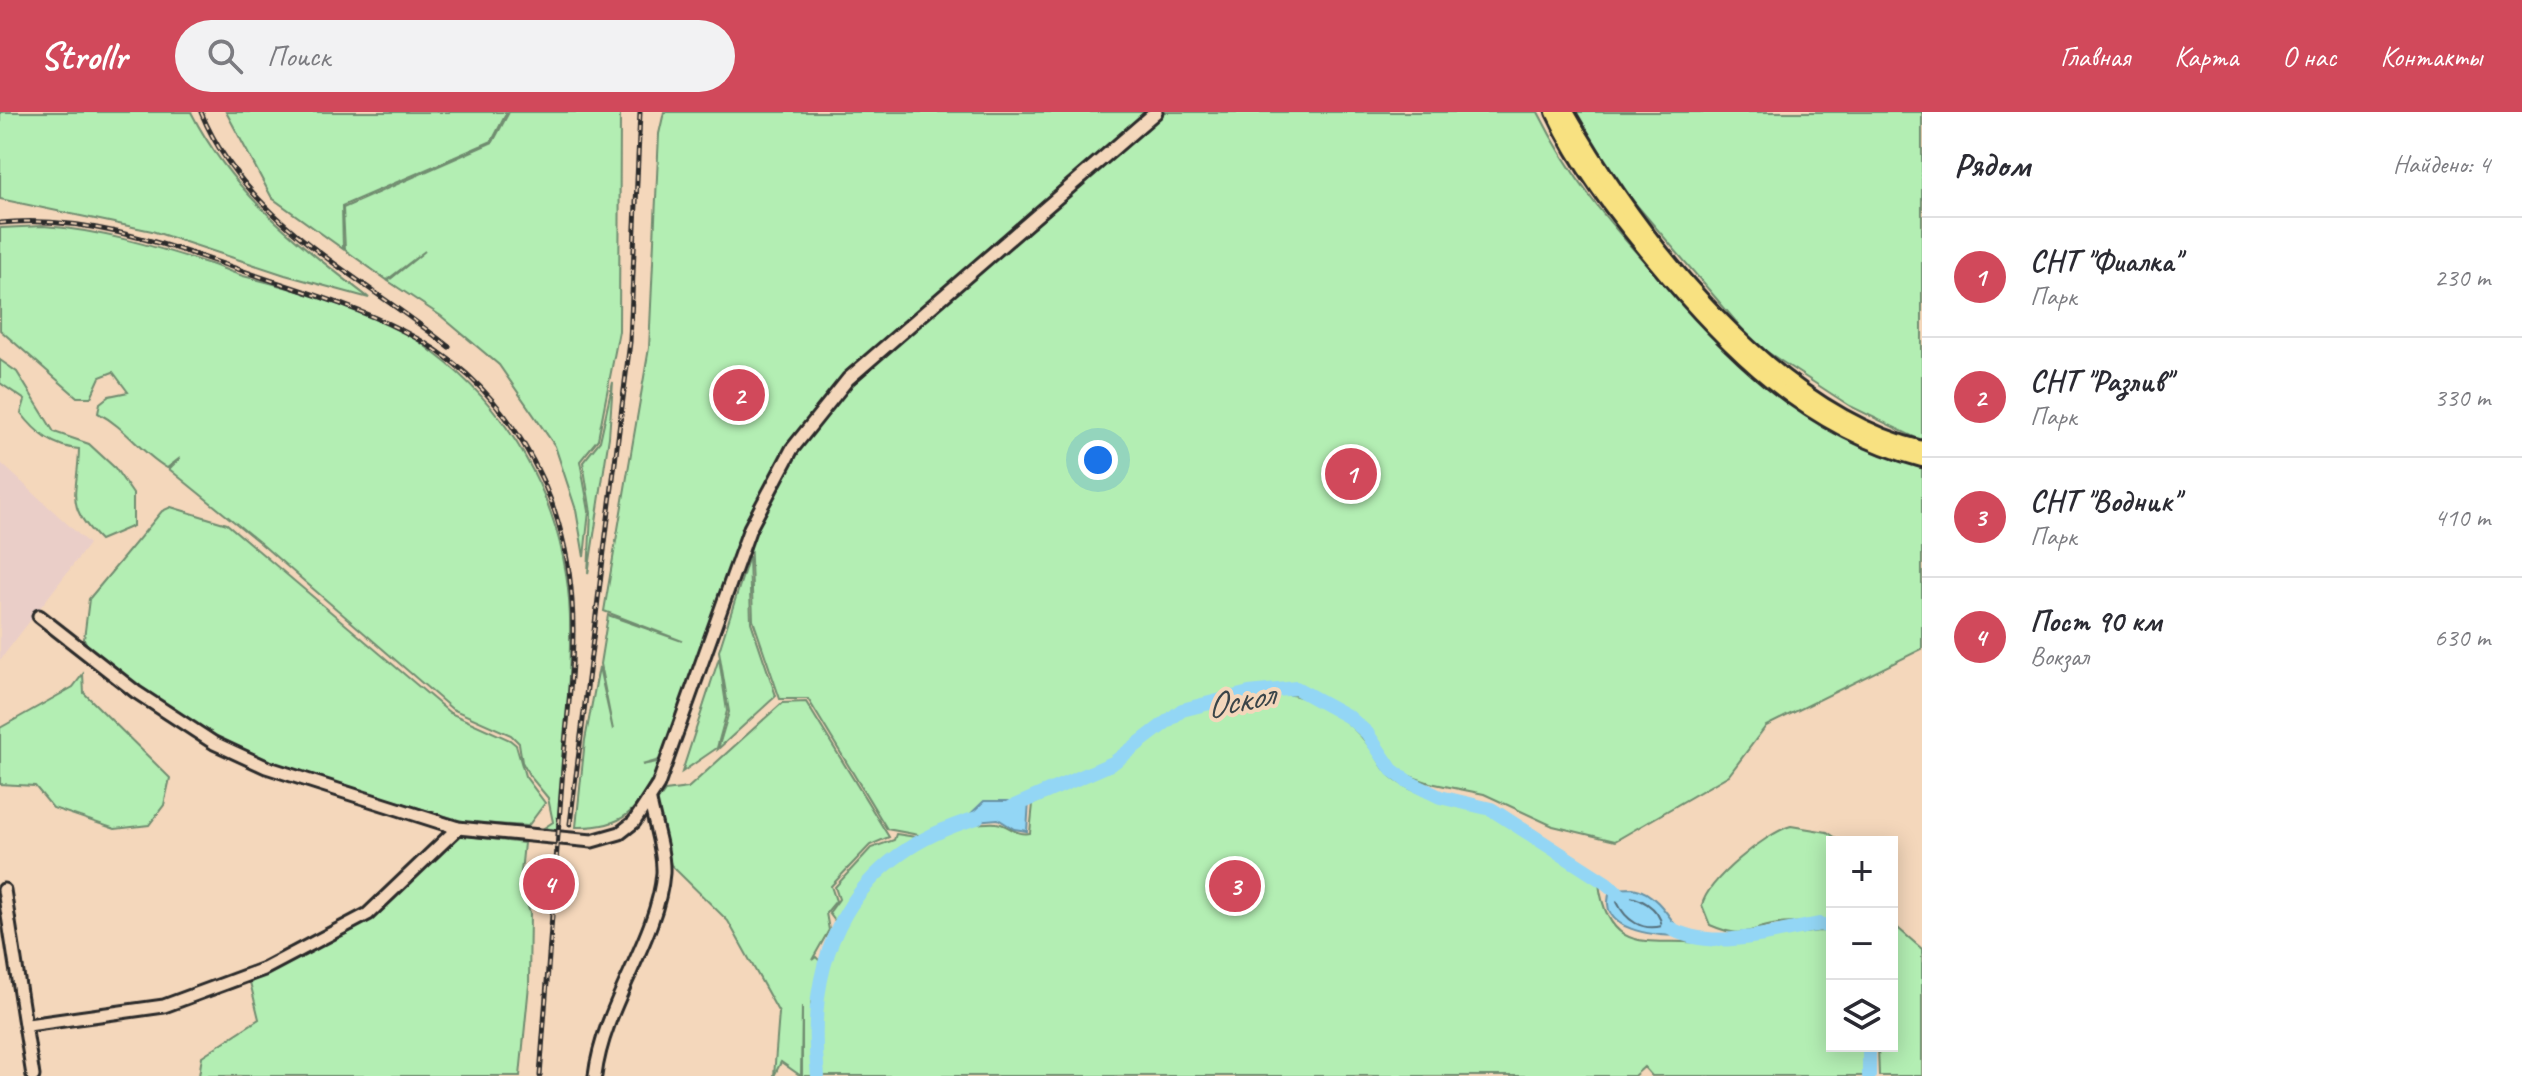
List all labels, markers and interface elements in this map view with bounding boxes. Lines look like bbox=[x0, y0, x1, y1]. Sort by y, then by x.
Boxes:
search box bbox=[175, 20, 735, 92]
text: Strollr bbox=[40, 33, 127, 80]
icon: search bbox=[203, 34, 247, 78]
text: Поиск bbox=[267, 37, 330, 75]
text: Главная bbox=[2060, 39, 2130, 74]
text: Карта bbox=[2174, 39, 2238, 74]
text: О нас bbox=[2282, 39, 2336, 74]
text: Контакты bbox=[2380, 39, 2482, 74]
text: Рядом bbox=[1954, 143, 2030, 186]
text: Найдено: 4 bbox=[2393, 148, 2490, 181]
text: СНТ "Фиалка" bbox=[2030, 242, 2180, 280]
text: 1 bbox=[1974, 261, 1986, 294]
text: 230 m bbox=[2434, 261, 2490, 294]
text: Парк bbox=[2030, 280, 2076, 313]
text: СНТ "Разлив" bbox=[2030, 362, 2171, 400]
pin: 2 bbox=[713, 365, 765, 425]
text: 2 bbox=[1974, 381, 1986, 414]
text: 330 m bbox=[2434, 381, 2490, 414]
text: Парк bbox=[2030, 400, 2076, 433]
your location bbox=[1078, 440, 1118, 480]
pin: 1 bbox=[1325, 444, 1377, 504]
text: СНТ "Водник" bbox=[2030, 482, 2179, 520]
text: 3 bbox=[1974, 501, 1986, 534]
text: 410 m bbox=[2434, 501, 2490, 534]
text: Парк bbox=[2030, 520, 2076, 553]
text: Пост 90 км bbox=[2030, 602, 2161, 640]
text: 4 bbox=[1974, 621, 1986, 654]
text: 630 m bbox=[2434, 621, 2490, 654]
text: Вокзал bbox=[2030, 640, 2089, 673]
water label: Оскол bbox=[1202, 670, 1282, 729]
map controls bbox=[1826, 836, 1898, 1052]
button: + bbox=[1826, 836, 1898, 908]
pin: 4 bbox=[523, 854, 575, 914]
pin: 3 bbox=[1209, 856, 1261, 916]
button: − bbox=[1826, 908, 1898, 980]
button: layers bbox=[1826, 980, 1898, 1052]

